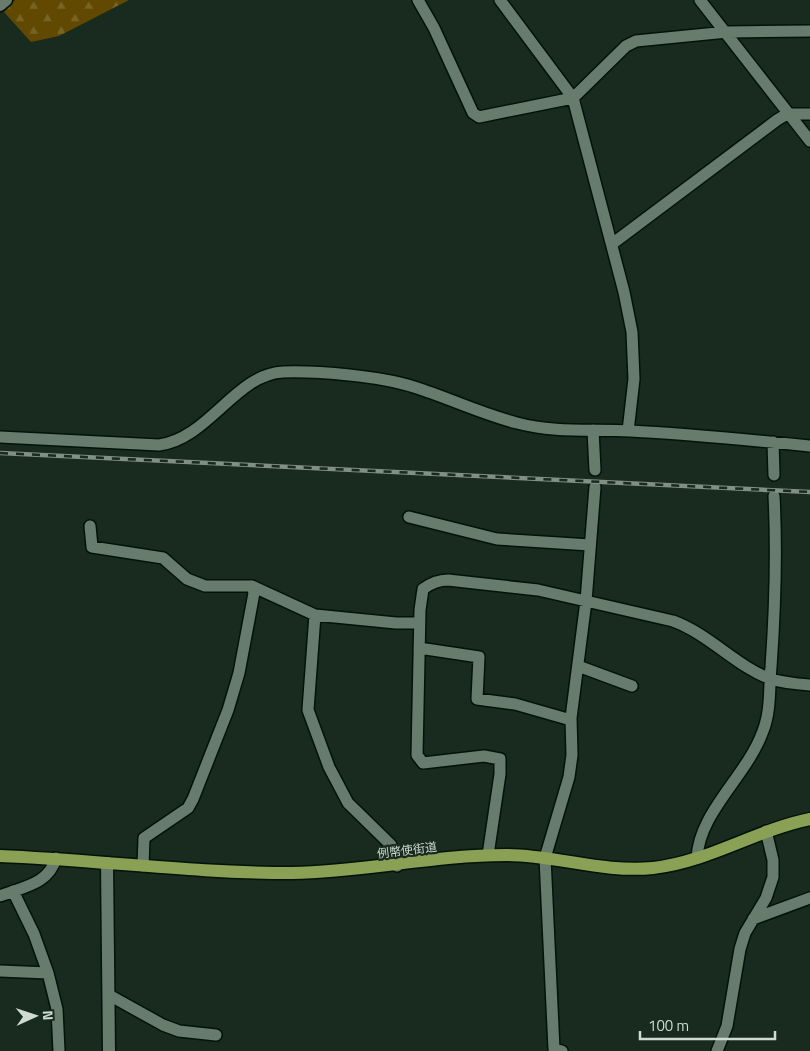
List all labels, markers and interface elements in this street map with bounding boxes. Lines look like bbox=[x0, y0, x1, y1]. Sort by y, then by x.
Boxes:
street label: 例幣使街道 bbox=[376, 837, 438, 863]
north arrow bbox=[10, 991, 60, 1041]
scale bar bbox=[640, 1008, 775, 1040]
text: N bbox=[38, 1010, 59, 1021]
text: 100 m bbox=[648, 1014, 689, 1037]

